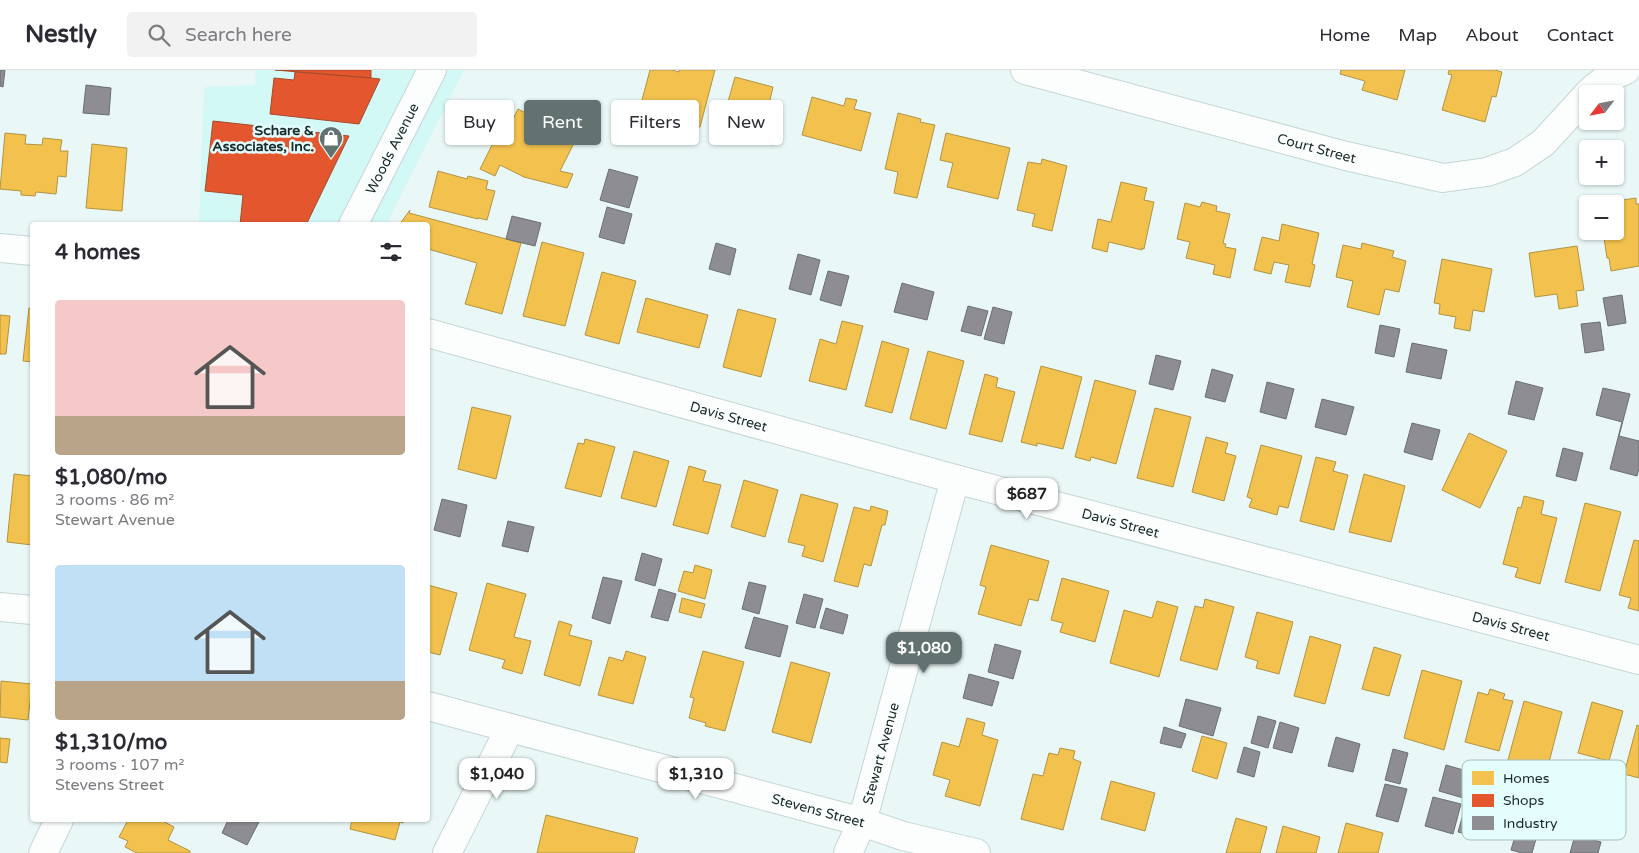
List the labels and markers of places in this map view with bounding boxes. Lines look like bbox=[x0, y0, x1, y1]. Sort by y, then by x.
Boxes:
place label: Schare & Associates, Inc. bbox=[212, 122, 314, 155]
shop icon: Schare & Associates, Inc. bbox=[318, 125, 344, 159]
pin: $687 bbox=[997, 478, 1057, 520]
pin: $1,080 bbox=[883, 632, 965, 674]
pin: $1,040 bbox=[456, 758, 538, 800]
pin: $1,310 bbox=[655, 758, 737, 800]

